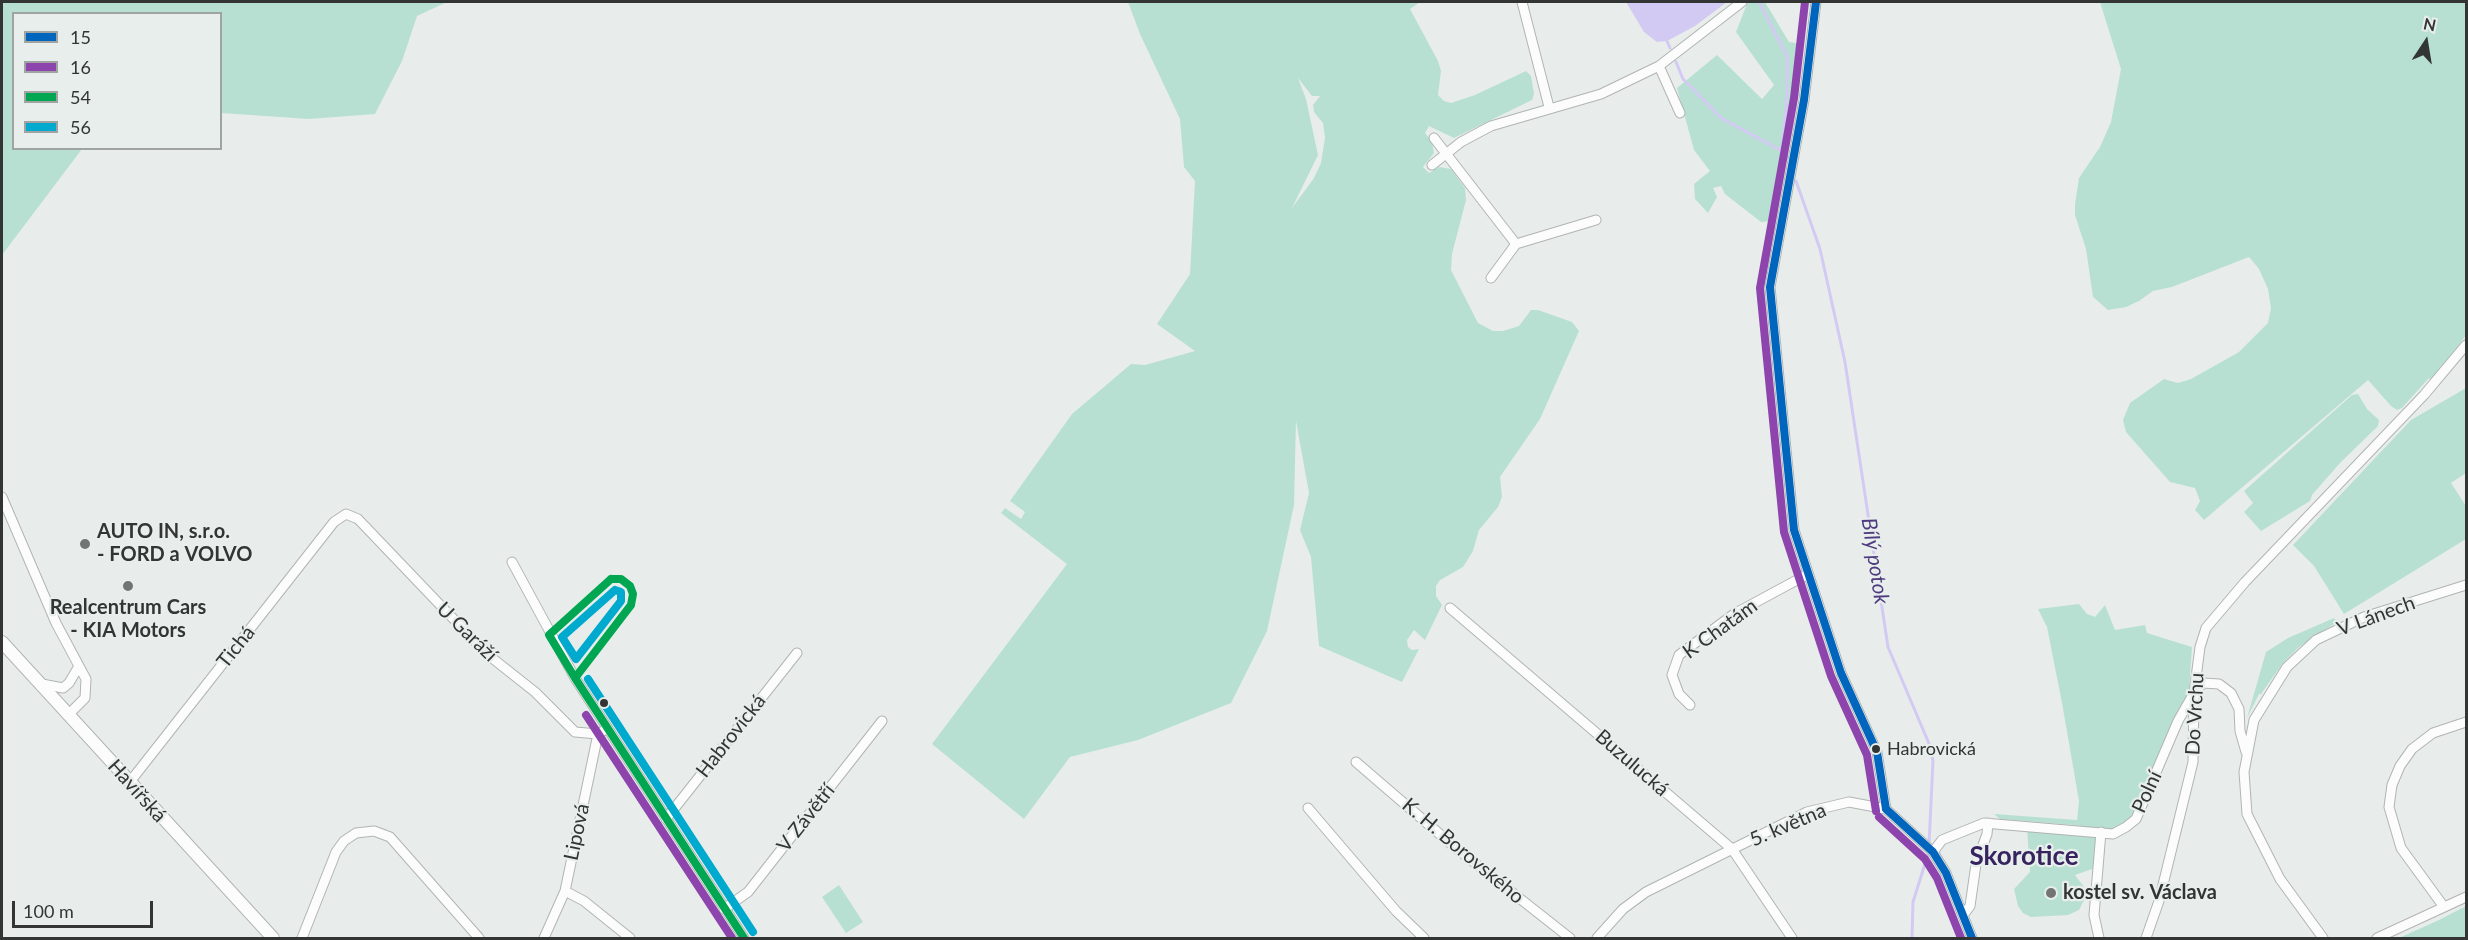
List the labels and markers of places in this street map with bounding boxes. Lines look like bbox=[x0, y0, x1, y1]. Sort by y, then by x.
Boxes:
place label: AUTO IN, s.r.o. - FORD a VOLVO bbox=[97, 520, 252, 567]
marker: AUTO IN, s.r.o. - FORD a VOLVO bbox=[78, 537, 92, 551]
marker: Realcentrum Cars - KIA Motors bbox=[121, 579, 135, 593]
place label: Realcentrum Cars - KIA Motors bbox=[50, 596, 206, 643]
unlabelled marker bbox=[598, 697, 610, 709]
place label: Habrovická bbox=[1887, 738, 1976, 760]
marker: Habrovická bbox=[1870, 743, 1882, 755]
place label: kostel sv. Václava bbox=[2063, 881, 2217, 905]
marker: kostel sv. Václava bbox=[2044, 886, 2058, 900]

